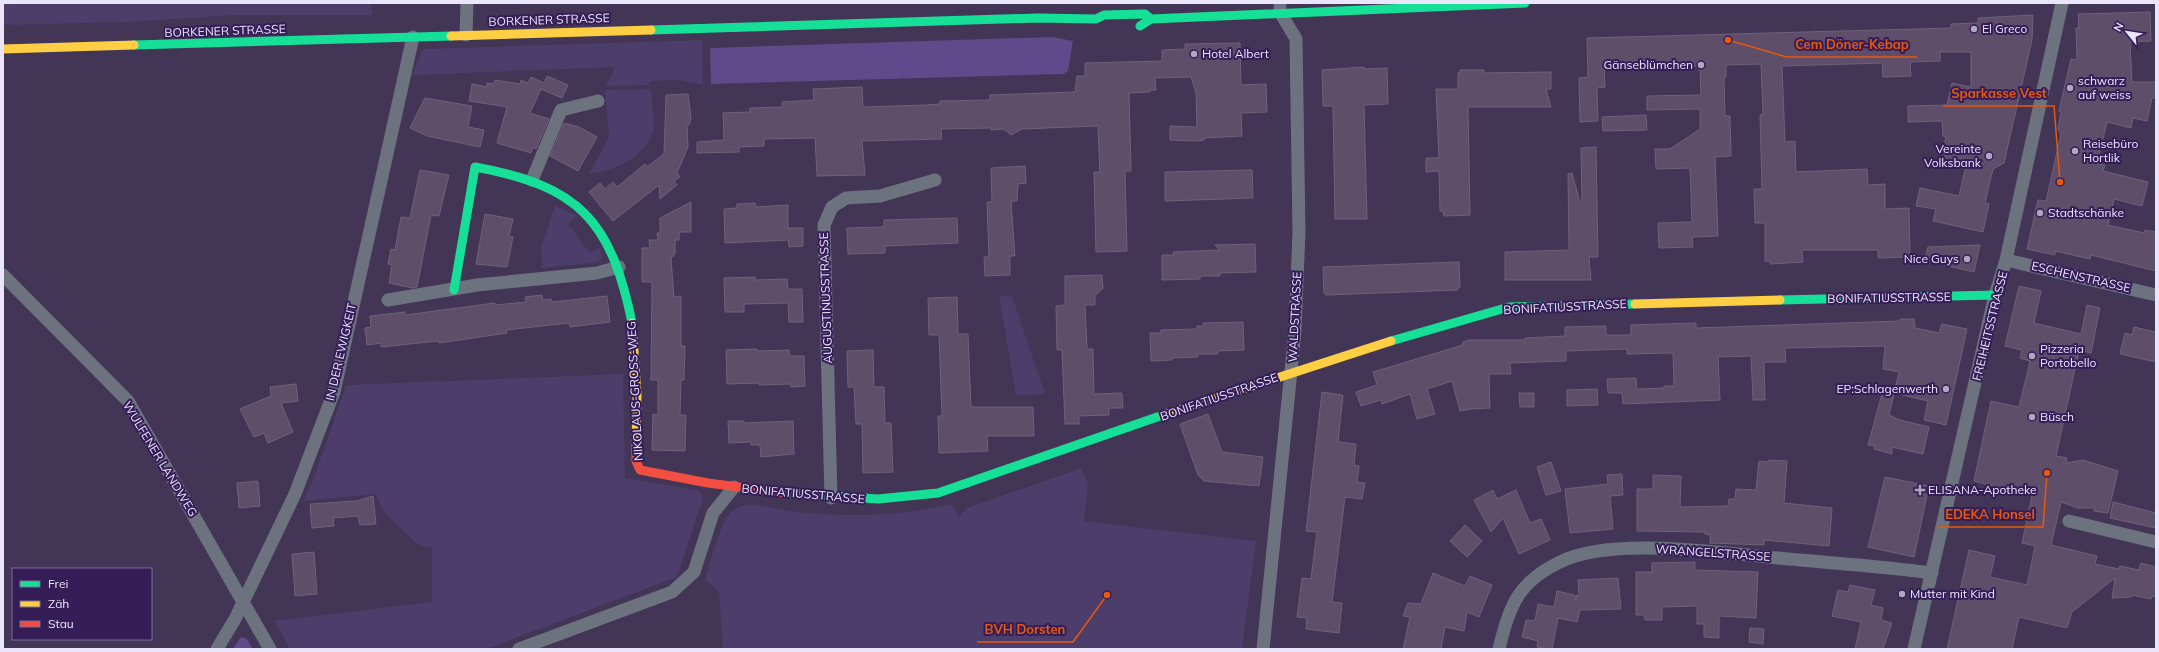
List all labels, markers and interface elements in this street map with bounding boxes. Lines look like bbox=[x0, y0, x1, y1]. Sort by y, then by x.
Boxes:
street label: BORKENER STRASSE bbox=[488, 10, 610, 29]
north arrow bbox=[2107, 12, 2147, 52]
text: N bbox=[2110, 20, 2126, 34]
street label: BORKENER STRASSE bbox=[164, 21, 286, 40]
place label: El Greco bbox=[1982, 21, 2027, 36]
marker: El Greco bbox=[1969, 24, 1979, 34]
callout: Cem Döner-Kebap bbox=[1787, 32, 1917, 57]
text: Cem Döner-Kebap bbox=[1795, 36, 1909, 52]
place label: Hotel Albert bbox=[1202, 46, 1269, 61]
marker: Hotel Albert bbox=[1189, 49, 1199, 59]
place label: Gänseblümchen bbox=[1603, 57, 1693, 72]
marker: Gänseblümchen bbox=[1696, 60, 1706, 70]
place label: schwarz auf weiss bbox=[2078, 73, 2131, 102]
callout: Sparkasse Vest bbox=[1943, 81, 2054, 106]
marker: schwarz auf weiss bbox=[2065, 83, 2075, 93]
text: Sparkasse Vest bbox=[1951, 85, 2047, 101]
place label: Reisebüro Hortlik bbox=[2083, 136, 2138, 165]
place label: Vereinte Volksbank bbox=[1924, 141, 1982, 170]
marker: Reisebüro Hortlik bbox=[2070, 146, 2080, 156]
marker: Vereinte Volksbank bbox=[1984, 151, 1994, 161]
place label: Stadtschänke bbox=[2048, 205, 2124, 220]
marker: Stadtschänke bbox=[2035, 208, 2045, 218]
street label: AUGUSTINUSSTRASSE bbox=[816, 232, 835, 364]
place label: Nice Guys bbox=[1904, 251, 1959, 266]
marker: Nice Guys bbox=[1962, 254, 1972, 264]
street label: ESCHENSTRASSE bbox=[2030, 258, 2132, 295]
street label: FREIHEITSSTRASSE bbox=[1969, 270, 2010, 382]
street label: WALDSTRASSE bbox=[1285, 271, 1304, 363]
street label: BONIFATIUSSTRASSE bbox=[1827, 289, 1951, 306]
street label: BONIFATIUSSTRASSE bbox=[1503, 296, 1627, 317]
street label: IN DER EWIGKEIT bbox=[322, 301, 359, 402]
street label: NIKOLAUS-GROSS-WEG bbox=[623, 321, 646, 461]
place label: Pizzeria Portobello bbox=[2040, 341, 2097, 370]
marker: Pizzeria Portobello bbox=[2027, 351, 2037, 361]
street label: BONIFATIUSSTRASSE bbox=[1158, 369, 1280, 424]
place label: EP:Schlagenwerth bbox=[1836, 381, 1938, 396]
marker: EP:Schlagenwerth bbox=[1941, 384, 1951, 394]
street label: WULFENER LANDWEG bbox=[120, 398, 201, 519]
place label: Büsch bbox=[2040, 409, 2074, 424]
marker: Büsch bbox=[2027, 412, 2037, 422]
street label: BONIFATIUSSTRASSE bbox=[741, 481, 865, 506]
place label: ELISANA-Apotheke bbox=[1928, 482, 2037, 497]
marker: ELISANA-Apotheke bbox=[1915, 485, 1925, 495]
callout: EDEKA Honsel bbox=[1937, 502, 2043, 527]
text: EDEKA Honsel bbox=[1945, 506, 2035, 522]
street label: WRANGELSTRASSE bbox=[1655, 541, 1771, 564]
legend bbox=[12, 568, 152, 640]
text: Frei bbox=[48, 576, 68, 591]
place label: Mutter mit Kind bbox=[1910, 586, 1995, 601]
marker: Mutter mit Kind bbox=[1897, 589, 1907, 599]
text: Zäh bbox=[48, 596, 69, 611]
text: Stau bbox=[48, 616, 74, 631]
callout: BVH Dorsten bbox=[977, 617, 1073, 642]
text: BVH Dorsten bbox=[985, 621, 1065, 637]

